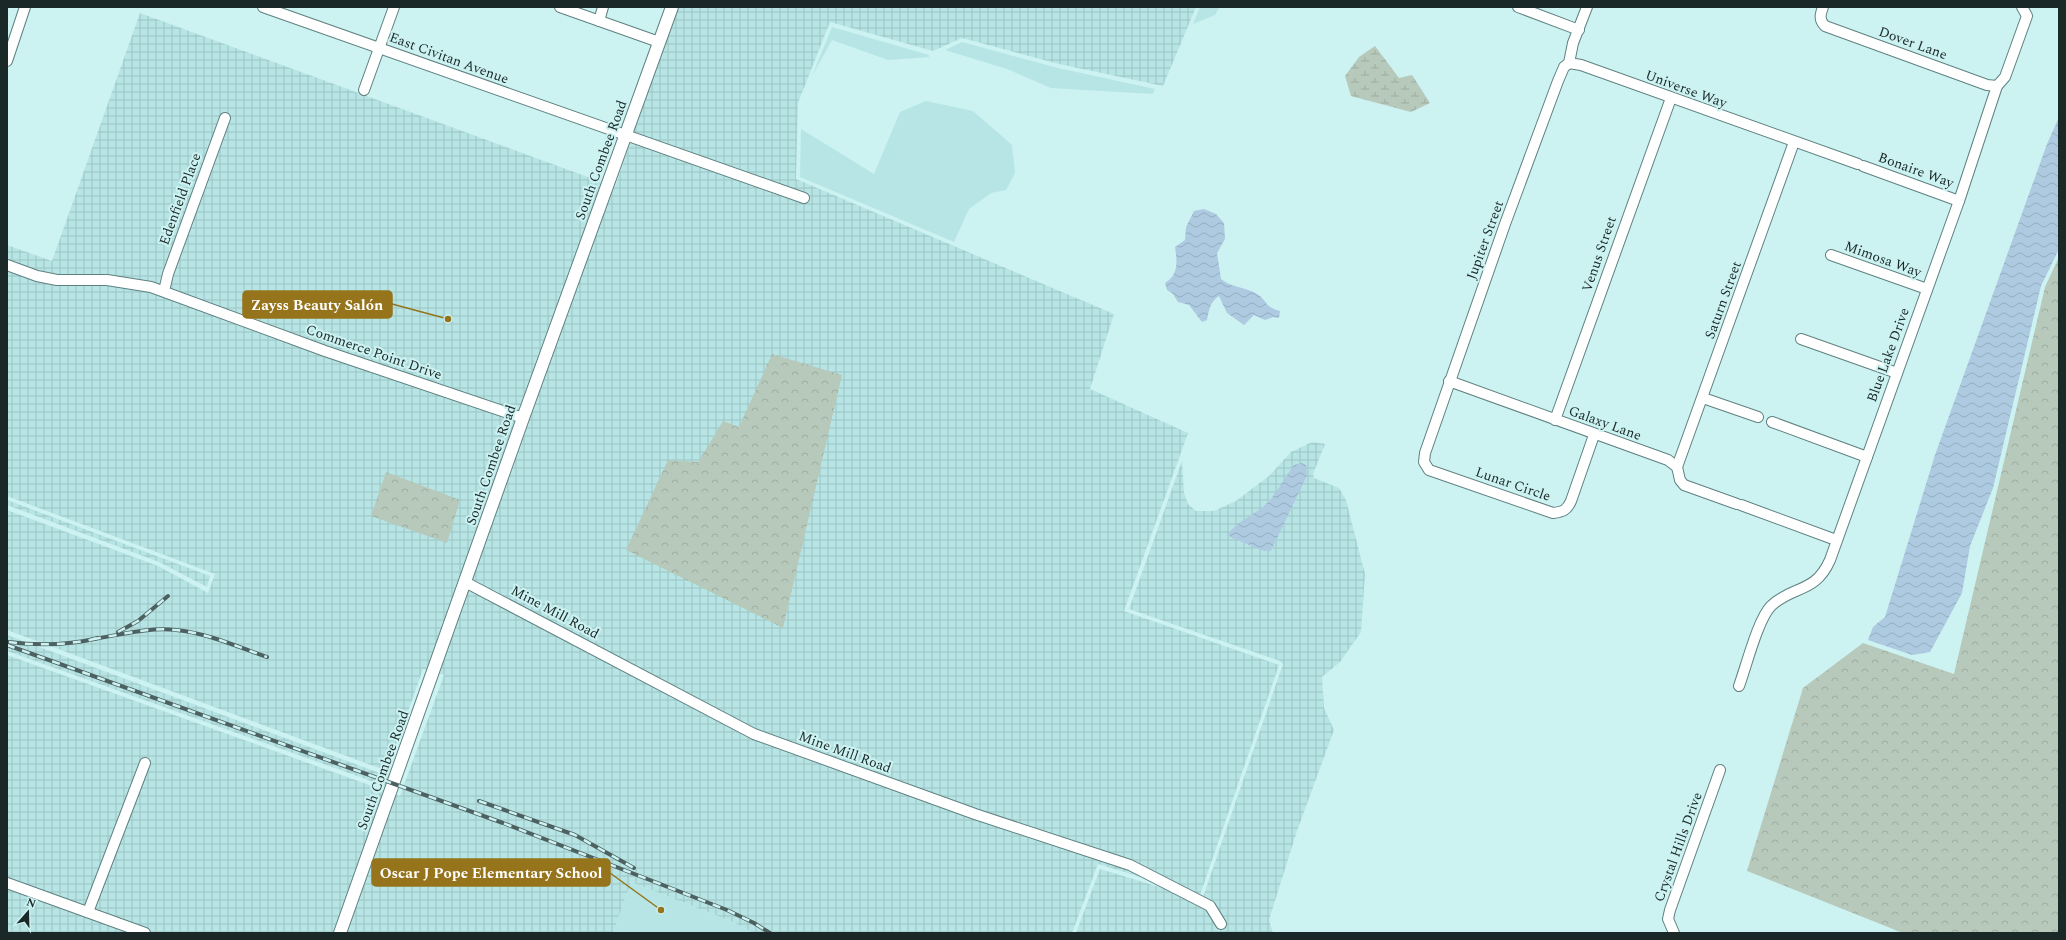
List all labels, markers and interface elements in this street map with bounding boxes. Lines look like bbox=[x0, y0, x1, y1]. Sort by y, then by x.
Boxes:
street label: Dover Lane bbox=[1876, 21, 1950, 65]
street label: East Civitan Avenue bbox=[386, 27, 512, 89]
street label: Universe Way bbox=[1642, 64, 1731, 114]
street label: South Combee Road bbox=[570, 97, 632, 223]
street label: Bonaire Way bbox=[1875, 147, 1958, 194]
street label: Edenfield Place bbox=[154, 150, 206, 248]
street label: Jupiter Street bbox=[1461, 197, 1509, 283]
street label: Venus Street bbox=[1576, 213, 1622, 295]
street label: Mimosa Way bbox=[1841, 235, 1926, 283]
street label: Saturn Street bbox=[1699, 258, 1747, 342]
callout: Zayss Beauty Salón bbox=[243, 291, 392, 318]
text: Zayss Beauty Salón bbox=[251, 294, 383, 317]
street label: Blue Lake Drive bbox=[1861, 305, 1915, 405]
street label: Commerce Point Drive bbox=[303, 319, 445, 385]
street label: Galaxy Lane bbox=[1566, 400, 1645, 446]
street label: South Combee Road bbox=[461, 402, 521, 528]
street label: Lunar Circle bbox=[1473, 461, 1554, 507]
street label: Mine Mill Road bbox=[507, 580, 603, 644]
street label: South Combee Road bbox=[352, 707, 414, 833]
street label: Mine Mill Road bbox=[796, 725, 894, 779]
street label: Crystal Hills Drive bbox=[1648, 789, 1708, 905]
callout: Oscar J Pope Elementary School bbox=[372, 859, 610, 886]
text: Oscar J Pope Elementary School bbox=[380, 862, 602, 885]
north arrow bbox=[8, 892, 48, 932]
text: N bbox=[24, 894, 38, 913]

